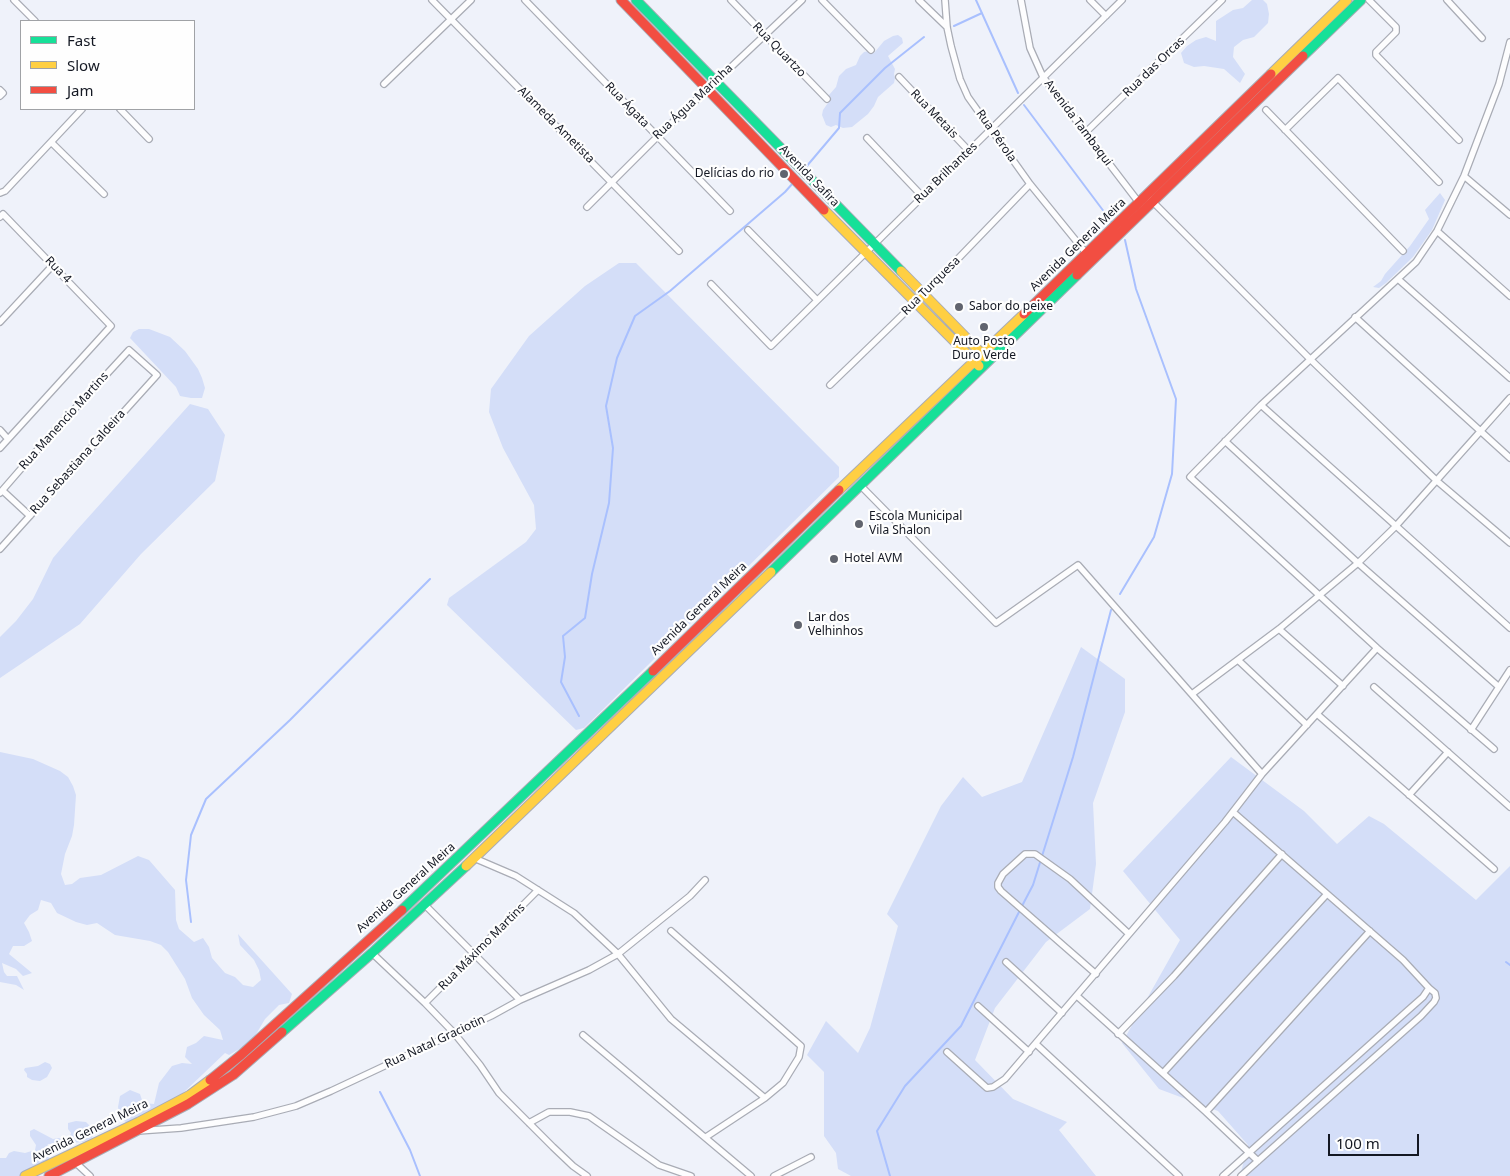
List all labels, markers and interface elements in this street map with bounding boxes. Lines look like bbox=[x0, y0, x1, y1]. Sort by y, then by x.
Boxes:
legend bbox=[20, 20, 195, 110]
street label: Rua Quartzo bbox=[749, 20, 809, 80]
text: Fast bbox=[67, 30, 96, 50]
street label: Rua das Orcas bbox=[1120, 34, 1188, 100]
text: Slow bbox=[67, 55, 100, 75]
street label: Rua Água Marinha bbox=[650, 61, 736, 143]
street label: Avenida Tambaqui bbox=[1041, 77, 1115, 169]
street label: Rua Ágata bbox=[602, 79, 652, 131]
text: Jam bbox=[67, 80, 94, 100]
street label: Alameda Ametista bbox=[515, 84, 597, 166]
street label: Rua Metais bbox=[907, 87, 961, 141]
street label: Rua Pérola bbox=[973, 107, 1019, 165]
street label: Rua Brilhantes bbox=[911, 139, 981, 207]
street label: Avenida Safira bbox=[776, 142, 842, 210]
place label: Delícias do rio bbox=[695, 167, 774, 181]
marker: Delícias do rio bbox=[778, 168, 790, 180]
street label: Avenida General Meira bbox=[1027, 195, 1129, 295]
street label: Rua 4 bbox=[42, 254, 74, 286]
street label: Rua Turquesa bbox=[899, 254, 963, 318]
place label: Sabor do peixe bbox=[969, 300, 1053, 314]
marker: Sabor do peixe bbox=[953, 301, 965, 313]
marker: Auto Posto Duro Verde bbox=[978, 321, 990, 333]
place label: Auto Posto Duro Verde bbox=[952, 335, 1016, 363]
street label: Rua Manencio Martins bbox=[16, 369, 112, 473]
street label: Rua Sebastiana Caldeira bbox=[27, 407, 129, 517]
place label: Escola Municipal Vila Shalon bbox=[869, 510, 962, 538]
marker: Escola Municipal Vila Shalon bbox=[853, 518, 865, 530]
place label: Hotel AVM bbox=[844, 552, 903, 566]
marker: Hotel AVM bbox=[828, 553, 840, 565]
street label: Avenida General Meira bbox=[648, 559, 750, 659]
place label: Lar dos Velhinhos bbox=[808, 611, 863, 639]
marker: Lar dos Velhinhos bbox=[792, 619, 804, 631]
street label: Avenida General Meira bbox=[354, 840, 458, 936]
street label: Rua Máximo Martins bbox=[436, 901, 528, 993]
street label: Rua Natal Graciotin bbox=[383, 1012, 487, 1072]
street label: Avenida General Meira bbox=[29, 1097, 151, 1165]
scale bar bbox=[1330, 1124, 1421, 1156]
text: 100 m bbox=[1336, 1133, 1380, 1153]

